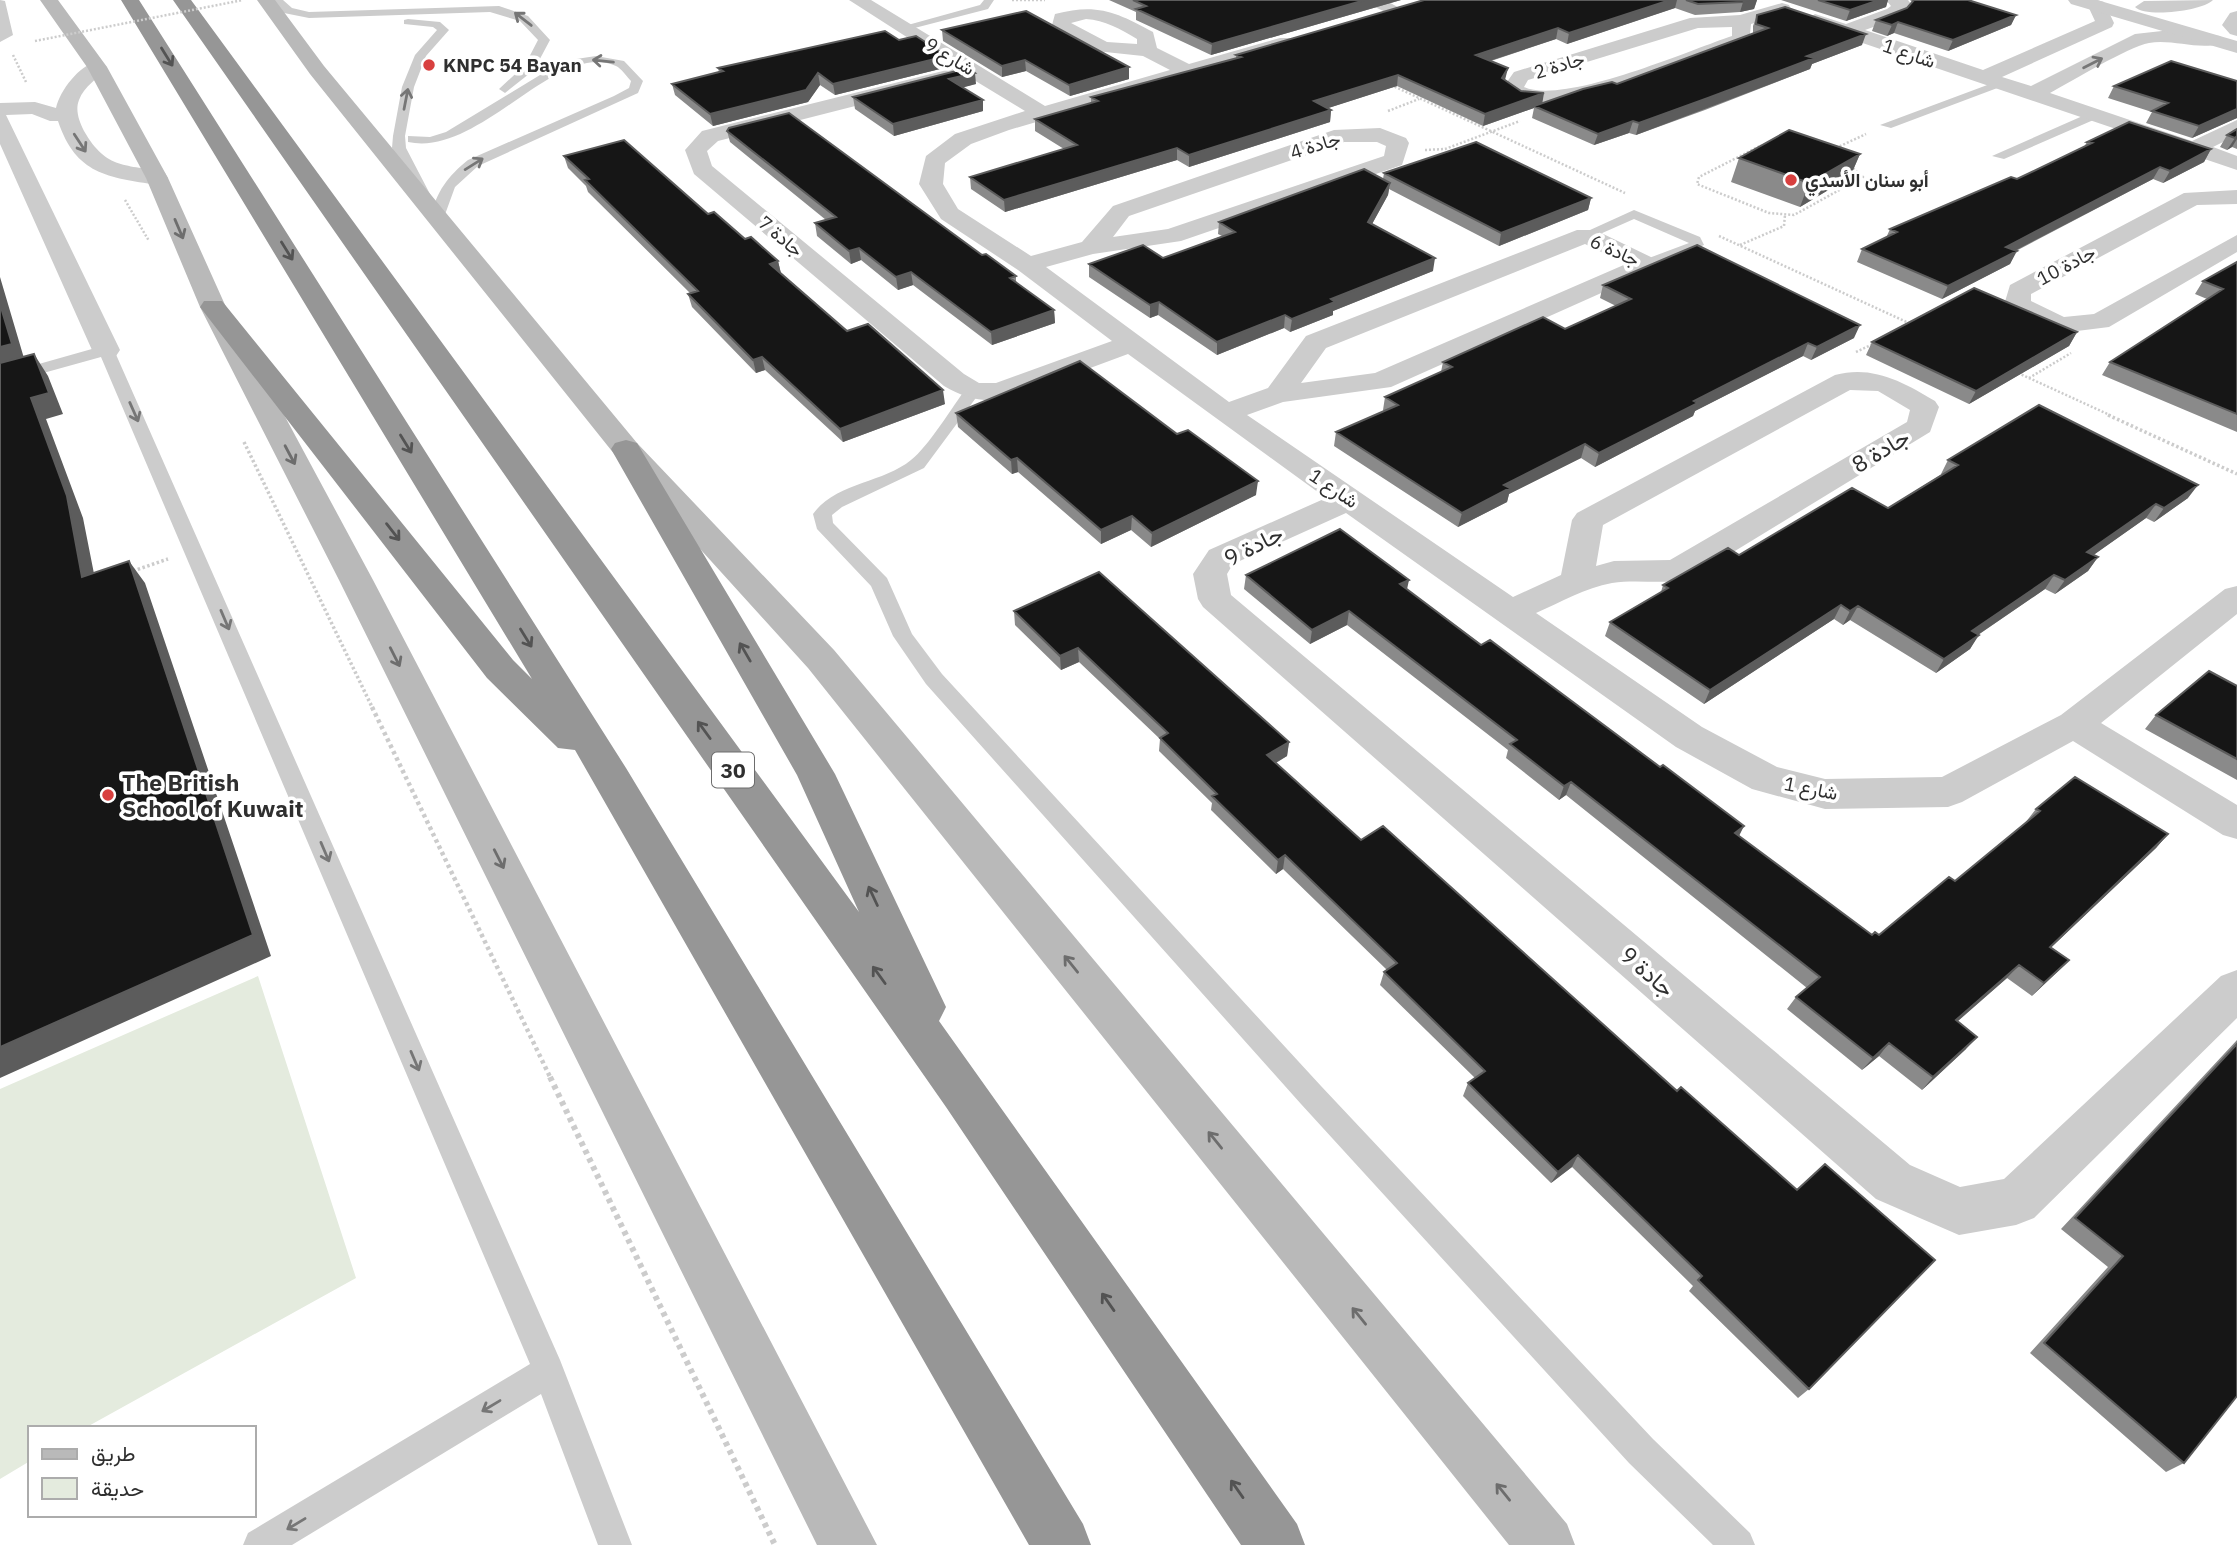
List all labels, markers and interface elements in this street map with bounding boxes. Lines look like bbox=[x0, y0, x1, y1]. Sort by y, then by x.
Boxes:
one-way arrow bbox=[515, 12, 533, 27]
street label: شارع 9 bbox=[920, 32, 979, 81]
street label: شارع 1 bbox=[1879, 33, 1938, 74]
street label: جادة 2 bbox=[1531, 46, 1587, 84]
one-way arrow bbox=[160, 47, 175, 66]
place label: KNPC 54 Bayan bbox=[443, 53, 582, 77]
one-way arrow bbox=[592, 54, 615, 67]
one-way arrow bbox=[2082, 55, 2103, 69]
marker: KNPC 54 Bayan bbox=[421, 57, 437, 73]
one-way arrow bbox=[400, 88, 413, 111]
street label: جادة 4 bbox=[1287, 126, 1343, 164]
one-way arrow bbox=[74, 133, 88, 153]
one-way arrow bbox=[464, 156, 483, 171]
place label: أبو سنان الأسدي bbox=[1805, 168, 1929, 197]
marker: أبو سنان الأسدي bbox=[1783, 172, 1799, 188]
street label: جادة 7 bbox=[754, 210, 808, 262]
one-way arrow bbox=[173, 218, 186, 239]
street label: جادة 6 bbox=[1587, 229, 1643, 271]
one-way arrow bbox=[280, 240, 294, 260]
street label: جادة 10 bbox=[2033, 240, 2099, 290]
one-way arrow bbox=[128, 401, 141, 422]
street label: جادة 8 bbox=[1846, 421, 1914, 479]
one-way arrow bbox=[399, 434, 413, 454]
one-way arrow bbox=[284, 444, 298, 465]
street label: شارع 1 bbox=[1304, 463, 1363, 514]
street label: جادة 9 bbox=[1218, 517, 1288, 573]
one-way arrow bbox=[386, 522, 401, 541]
one-way arrow bbox=[219, 609, 232, 631]
one-way arrow bbox=[519, 627, 533, 647]
one-way arrow bbox=[737, 642, 751, 662]
one-way arrow bbox=[389, 646, 403, 667]
one-way arrow bbox=[697, 721, 711, 740]
road number: 30 bbox=[712, 752, 754, 788]
place label: The British School of Kuwait bbox=[122, 767, 304, 823]
street label: شارع 1 bbox=[1782, 771, 1840, 806]
marker: The British School of Kuwait bbox=[100, 787, 116, 803]
one-way arrow bbox=[319, 840, 332, 862]
one-way arrow bbox=[493, 849, 507, 869]
one-way arrow bbox=[866, 886, 879, 908]
street label: جادة 9 bbox=[1615, 939, 1681, 1003]
one-way arrow bbox=[1063, 955, 1078, 973]
one-way arrow bbox=[872, 966, 887, 984]
one-way arrow bbox=[409, 1049, 422, 1071]
one-way arrow bbox=[1207, 1131, 1223, 1149]
one-way arrow bbox=[1101, 1292, 1115, 1312]
one-way arrow bbox=[1351, 1308, 1367, 1326]
one-way arrow bbox=[481, 1400, 501, 1414]
legend bbox=[28, 1426, 256, 1517]
text: طريق bbox=[91, 1439, 136, 1467]
text: حديقة bbox=[91, 1474, 144, 1502]
one-way arrow bbox=[1230, 1480, 1244, 1499]
one-way arrow bbox=[1495, 1484, 1511, 1502]
one-way arrow bbox=[286, 1517, 306, 1531]

